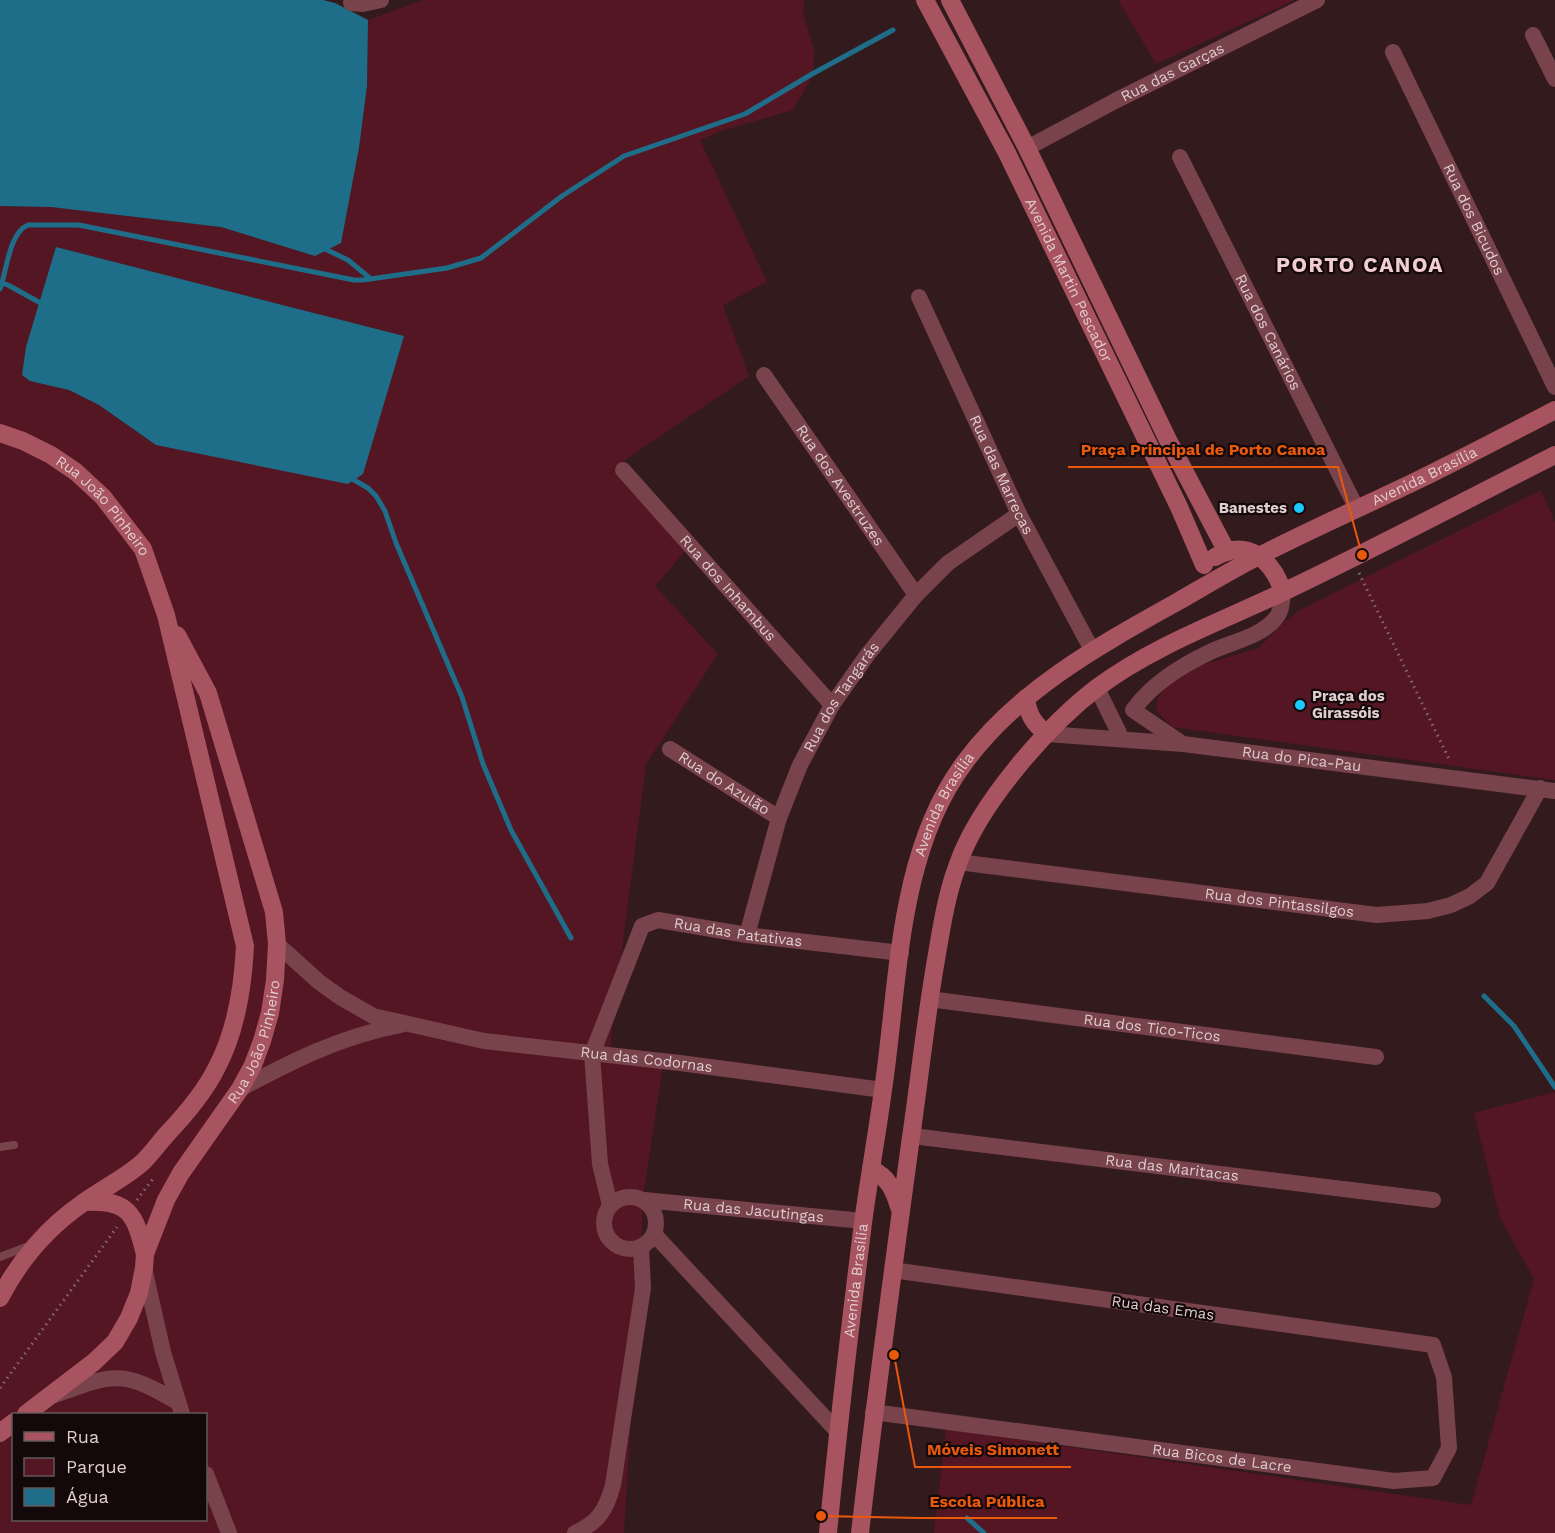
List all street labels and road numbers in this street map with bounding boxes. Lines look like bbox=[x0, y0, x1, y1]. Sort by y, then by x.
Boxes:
street label: Rua das Garças bbox=[1118, 39, 1227, 106]
street label: Rua dos Bicudos bbox=[1439, 161, 1509, 278]
street label: Avenida Martin Pescador bbox=[1021, 195, 1116, 365]
street label: Rua dos Canários bbox=[1231, 271, 1305, 393]
street label: Rua das Marrecas bbox=[966, 412, 1037, 538]
street label: Rua dos Avestruzes bbox=[792, 421, 888, 549]
street label: Avenida Brasília bbox=[1369, 443, 1481, 510]
street label: Rua João Pinheiro bbox=[52, 452, 154, 558]
street label: Rua dos Inhambus bbox=[676, 531, 780, 645]
street label: Rua dos Tangarás bbox=[800, 638, 883, 755]
street label: Rua do Pica-Pau bbox=[1241, 743, 1362, 775]
street label: Rua do Azulão bbox=[675, 748, 773, 819]
street label: Avenida Brasília bbox=[911, 748, 978, 859]
street label: Rua dos Pintassilgos bbox=[1204, 884, 1355, 921]
street label: Rua das Patativas bbox=[673, 914, 803, 950]
street label: Rua João Pinheiro bbox=[223, 979, 284, 1107]
street label: Rua dos Tico-Ticos bbox=[1083, 1010, 1222, 1046]
street label: Rua das Codornas bbox=[580, 1043, 714, 1076]
street label: Rua das Maritacas bbox=[1104, 1151, 1240, 1185]
street label: Rua das Jacutingas bbox=[682, 1195, 825, 1226]
street label: Avenida Brasília bbox=[840, 1222, 872, 1339]
street label: Rua das Emas bbox=[1110, 1292, 1216, 1324]
street label: Rua Bicos de Lacre bbox=[1151, 1440, 1293, 1476]

